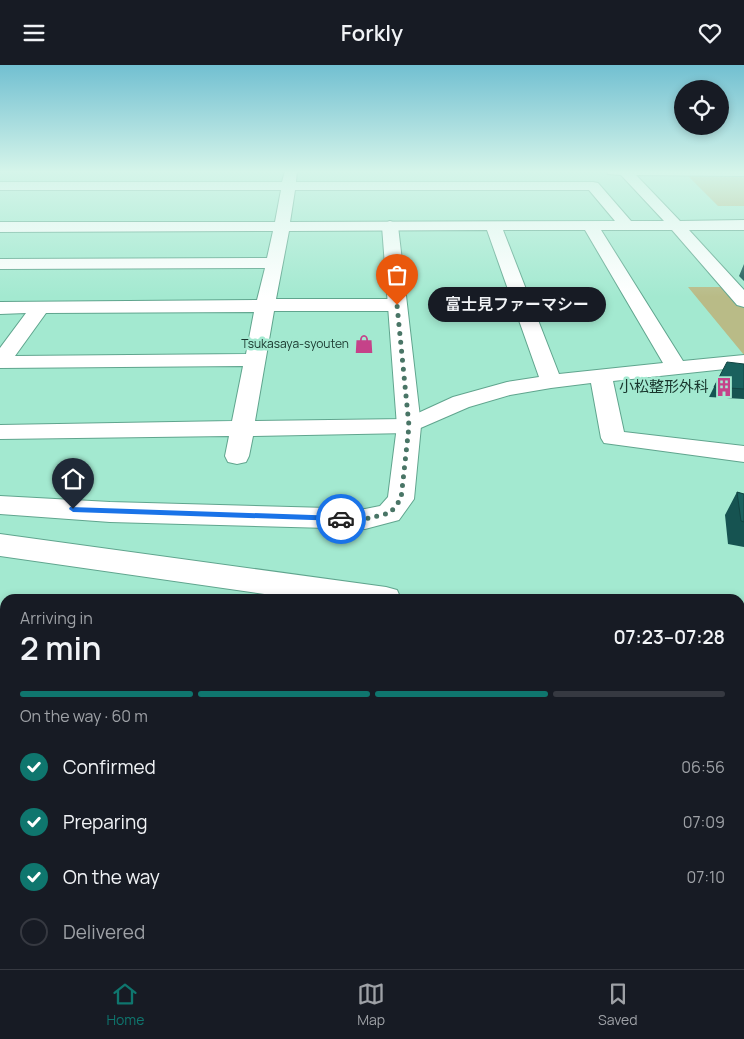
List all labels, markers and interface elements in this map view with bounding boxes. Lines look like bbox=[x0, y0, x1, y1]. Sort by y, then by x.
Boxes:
text: Forkly bbox=[341, 18, 403, 48]
icon: menu bbox=[20, 19, 48, 47]
icon: heart bbox=[696, 19, 724, 47]
map controls bbox=[674, 80, 729, 135]
button: locate bbox=[674, 80, 729, 135]
pin bbox=[376, 254, 418, 305]
icon: bag bbox=[383, 261, 411, 289]
callout: 富士見ファーマシー bbox=[427, 287, 604, 323]
text: 富士見ファーマシー bbox=[445, 293, 589, 315]
shop icon: Tsukasaya-syouten bbox=[353, 333, 375, 355]
place label: Tsukasaya-syouten bbox=[241, 335, 349, 352]
place label: 小松整形外科 bbox=[619, 376, 709, 397]
building icon: 小松整形外科 bbox=[713, 376, 735, 398]
pin bbox=[52, 458, 94, 509]
icon: home bbox=[59, 465, 87, 493]
courier bbox=[316, 494, 366, 544]
icon: car bbox=[327, 505, 355, 533]
text: Arriving in bbox=[20, 607, 93, 629]
text: 07:23–07:28 bbox=[613, 624, 725, 650]
text: 2 min bbox=[20, 626, 102, 670]
text: On the way · 60 m bbox=[20, 705, 148, 727]
icon: check bbox=[20, 753, 48, 781]
text: Confirmed bbox=[63, 754, 156, 780]
text: 06:56 bbox=[681, 756, 725, 778]
icon: check bbox=[20, 808, 48, 836]
text: Preparing bbox=[63, 809, 148, 835]
text: 07:09 bbox=[683, 811, 725, 833]
icon: check bbox=[20, 863, 48, 891]
text: On the way bbox=[63, 864, 160, 890]
text: 07:10 bbox=[686, 866, 725, 888]
text: Delivered bbox=[63, 919, 145, 945]
tab: Home bbox=[106, 980, 144, 1029]
tab: Map bbox=[357, 980, 385, 1029]
tab: Saved bbox=[598, 980, 638, 1029]

